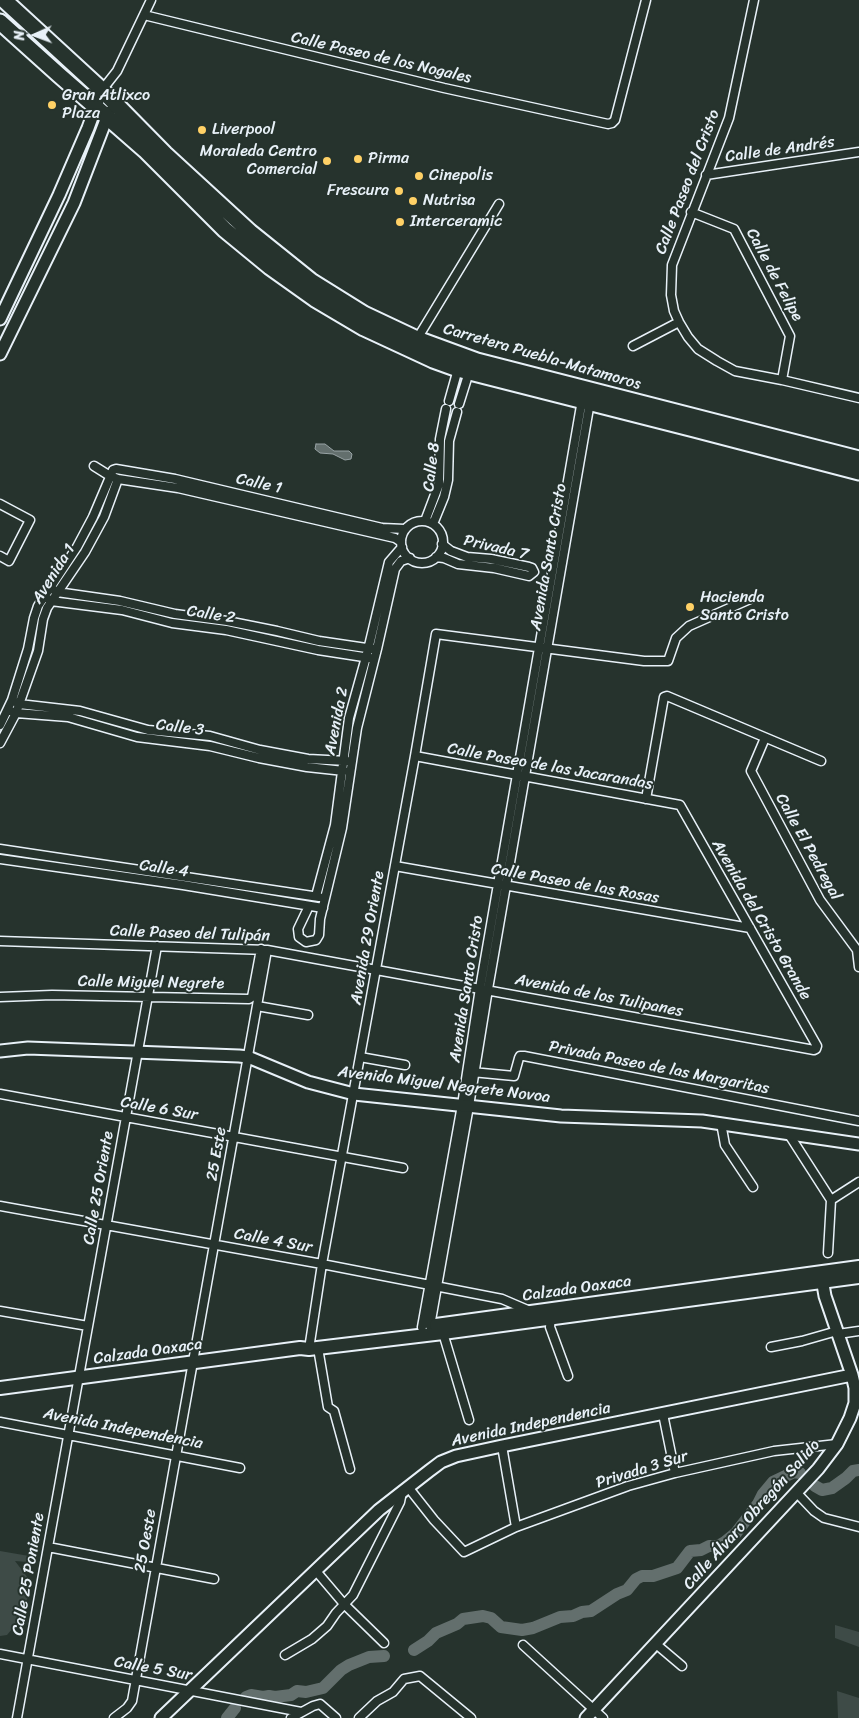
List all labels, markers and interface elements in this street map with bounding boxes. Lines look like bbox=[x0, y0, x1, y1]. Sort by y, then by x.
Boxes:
north arrow bbox=[10, 10, 60, 60]
street label: Calle Paseo de los Nogales bbox=[289, 28, 473, 88]
text: N bbox=[7, 30, 32, 41]
place label: Gran Atlixco Plaza bbox=[62, 86, 150, 124]
marker: Gran Atlixco Plaza bbox=[46, 99, 58, 111]
street label: Calle Paseo del Cristo bbox=[652, 107, 724, 257]
place label: Liverpool bbox=[212, 120, 275, 140]
marker: Liverpool bbox=[196, 124, 208, 136]
street label: Calle de Andrés bbox=[724, 133, 836, 167]
place label: Moraleda Centro Comercial bbox=[200, 142, 317, 180]
place label: Pirma bbox=[368, 149, 409, 169]
marker: Pirma bbox=[352, 153, 364, 165]
marker: Moraleda Centro Comercial bbox=[321, 155, 333, 167]
place label: Cinepolis bbox=[429, 166, 493, 186]
marker: Cinepolis bbox=[413, 170, 425, 182]
place label: Frescura bbox=[327, 181, 389, 201]
marker: Frescura bbox=[393, 185, 405, 197]
place label: Nutrisa bbox=[423, 191, 475, 211]
marker: Nutrisa bbox=[407, 195, 419, 207]
place label: Interceramic bbox=[410, 212, 502, 232]
marker: Interceramic bbox=[394, 216, 406, 228]
street label: Calle de Felipe bbox=[741, 225, 807, 325]
street label: Carretera Puebla-Matamoros bbox=[441, 320, 643, 394]
street label: Calle 8 bbox=[419, 441, 445, 493]
street label: Calle 1 bbox=[234, 469, 284, 499]
street label: Avenida Santo Cristo bbox=[527, 482, 571, 632]
street label: Privada 7 bbox=[462, 531, 530, 565]
street label: Avenida 1 bbox=[28, 541, 80, 607]
place label: Hacienda Santo Cristo bbox=[700, 588, 789, 626]
marker: Hacienda Santo Cristo bbox=[684, 601, 696, 613]
street label: Calle 2 bbox=[185, 602, 237, 628]
street label: Avenida 2 bbox=[321, 685, 353, 757]
street label: Calle 3 bbox=[155, 716, 205, 740]
street label: Calle Paseo de las Jacarandas bbox=[446, 739, 654, 795]
street label: Calle El Pedregal bbox=[771, 790, 845, 904]
street label: Avenida del Cristo Grande bbox=[707, 836, 815, 1004]
street label: Calle 4 bbox=[138, 856, 190, 882]
street label: Calle Paseo de las Rosas bbox=[489, 860, 661, 908]
street label: Avenida 29 Oriente bbox=[347, 870, 389, 1006]
street label: Avenida Santo Cristo bbox=[446, 914, 488, 1064]
street label: Calle Paseo del Tulipán bbox=[109, 922, 271, 946]
street label: Avenida de los Tulipanes bbox=[513, 970, 685, 1022]
street label: Calle Miguel Negrete bbox=[78, 972, 224, 994]
street label: Privada Paseo de las Margaritas bbox=[547, 1037, 771, 1099]
street label: Avenida Miguel Negrete Novoa bbox=[337, 1062, 551, 1108]
street label: Calle 6 Sur bbox=[119, 1093, 199, 1125]
street label: 25 Este bbox=[203, 1125, 231, 1183]
street label: Calle 25 Oriente bbox=[80, 1130, 118, 1246]
street label: Calle 4 Sur bbox=[233, 1225, 313, 1257]
street label: Calzada Oaxaca bbox=[521, 1272, 633, 1306]
street label: Calzada Oaxaca bbox=[92, 1335, 204, 1369]
street label: Avenida Independencia bbox=[450, 1399, 612, 1451]
street label: Avenida Independencia bbox=[42, 1404, 204, 1454]
street label: Calle Álvaro Obregón Salido bbox=[680, 1436, 824, 1594]
street label: Privada 3 Sur bbox=[594, 1447, 690, 1493]
street label: 25 Oeste bbox=[131, 1508, 161, 1574]
street label: Calle 25 Poniente bbox=[9, 1511, 49, 1637]
street label: Calle 5 Sur bbox=[113, 1653, 193, 1685]

